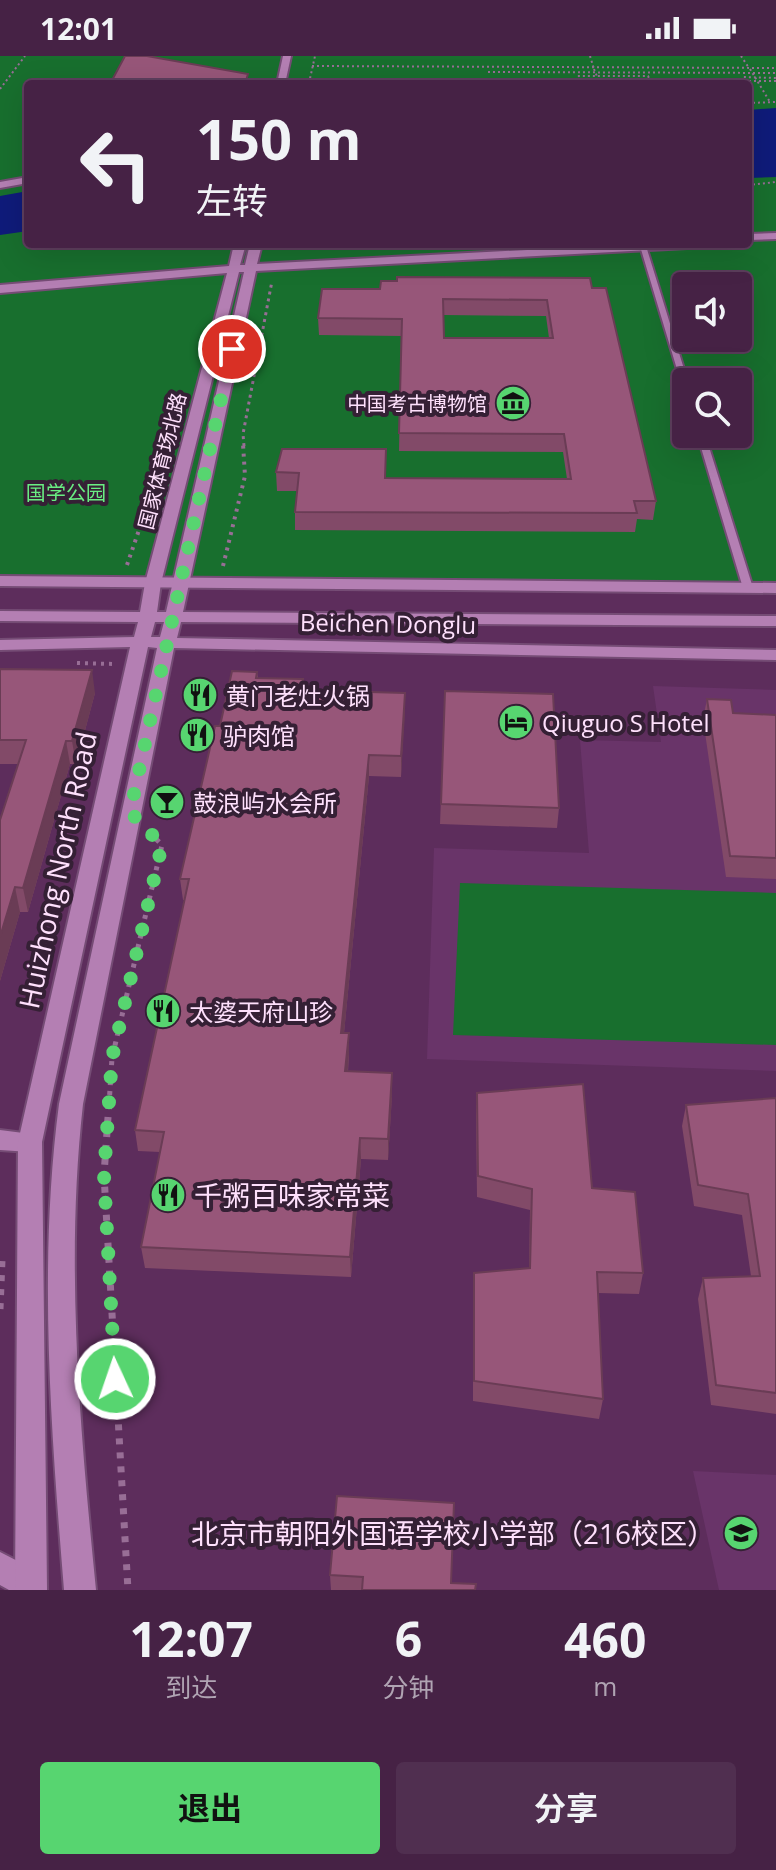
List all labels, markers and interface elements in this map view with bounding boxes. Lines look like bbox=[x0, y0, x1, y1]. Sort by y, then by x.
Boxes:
text: 12:01 bbox=[40, 8, 117, 49]
text: 150 m bbox=[196, 100, 362, 176]
icon: left bbox=[64, 112, 168, 216]
text: 左转 bbox=[196, 176, 268, 225]
map controls bbox=[672, 272, 752, 448]
button: sound bbox=[672, 272, 752, 352]
pin bbox=[198, 315, 266, 383]
icon: arrive bbox=[210, 327, 254, 371]
button: search bbox=[672, 368, 752, 448]
museum icon: 中国考古博物馆 bbox=[494, 384, 532, 422]
street label: 国家体育场北路 bbox=[132, 390, 192, 532]
place label: 中国考古博物馆 bbox=[347, 390, 487, 417]
park label: 国学公园 bbox=[26, 479, 106, 506]
street label: Beichen Donglu bbox=[300, 605, 476, 641]
restaurant icon: 黄门老灶火锅 bbox=[181, 676, 219, 714]
place label: 黄门老灶火锅 bbox=[226, 679, 370, 712]
hotel icon: Qiuguo S Hotel bbox=[497, 703, 535, 741]
place label: Qiuguo S Hotel bbox=[542, 706, 709, 739]
restaurant icon: 驴肉馆 bbox=[178, 716, 216, 754]
place label: 驴肉馆 bbox=[223, 719, 295, 752]
street label: Huizhong North Road bbox=[9, 728, 105, 1012]
bar icon: 鼓浪屿水会所 bbox=[148, 783, 186, 821]
place label: 鼓浪屿水会所 bbox=[193, 786, 337, 819]
restaurant icon: 太婆天府山珍 bbox=[144, 992, 182, 1030]
place label: 太婆天府山珍 bbox=[189, 995, 333, 1028]
restaurant icon: 千粥百味家常菜 bbox=[149, 1176, 187, 1214]
place label: 千粥百味家常菜 bbox=[194, 1176, 390, 1214]
position arrow bbox=[73, 1337, 157, 1421]
place label: 北京市朝阳外国语学校小学部（216校区） bbox=[191, 1514, 715, 1552]
school or university icon: 北京市朝阳外国语学校小学部（216校区） bbox=[722, 1514, 760, 1552]
text: 12:07 bbox=[130, 1606, 253, 1671]
text: 6 bbox=[395, 1606, 422, 1671]
text: 460 bbox=[564, 1607, 646, 1672]
text: m bbox=[593, 1668, 617, 1704]
text: 到达 bbox=[165, 1669, 217, 1705]
text: 分钟 bbox=[383, 1669, 435, 1705]
button: 退出 bbox=[40, 1762, 380, 1854]
button: 分享 bbox=[396, 1762, 736, 1854]

